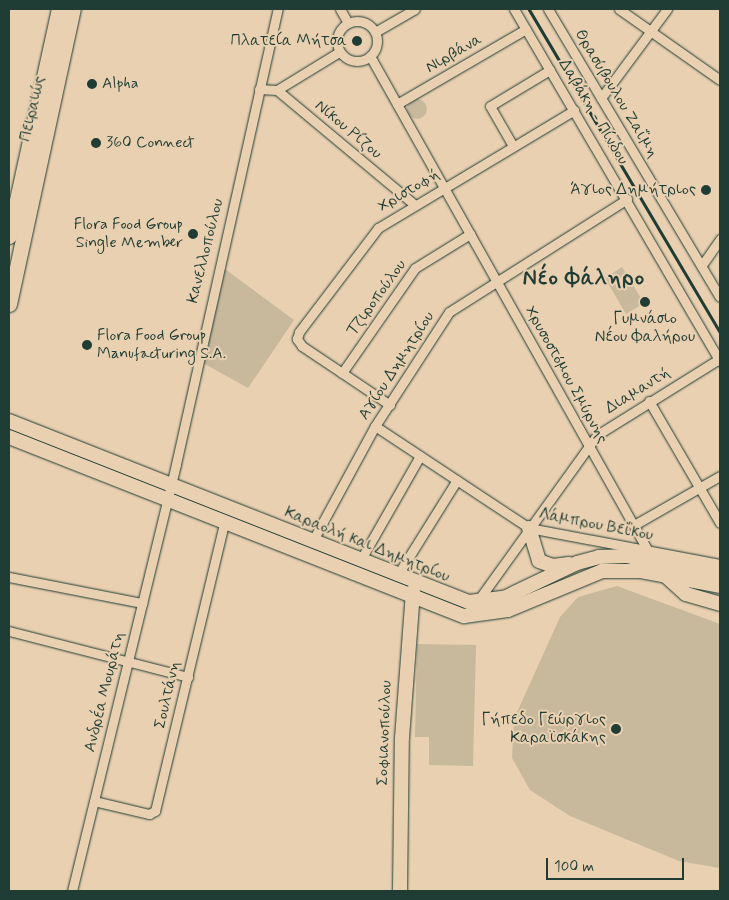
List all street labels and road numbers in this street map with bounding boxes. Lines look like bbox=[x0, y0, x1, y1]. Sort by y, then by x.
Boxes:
street label: Θρασύβουλου Ζαΐμη bbox=[570, 26, 662, 162]
street label: Νιρβάνα bbox=[423, 30, 485, 78]
street label: Δαβάκη - Πίνδου bbox=[554, 56, 632, 168]
street label: Πειραιώς bbox=[16, 74, 50, 144]
street label: Νίκου Ρίζου bbox=[311, 96, 385, 164]
street label: Χριστοφή bbox=[375, 165, 443, 217]
street label: Κανελλοπούλου bbox=[184, 197, 228, 305]
street label: Τζιροπούλου bbox=[343, 256, 411, 340]
street label: Χρυσοστόμου Σμύρνης bbox=[520, 303, 612, 447]
street label: Αγίου Δημητρίου bbox=[355, 308, 439, 424]
street label: Διαμαντή bbox=[602, 364, 674, 418]
street label: Καραολή και Δημητρίου bbox=[282, 503, 452, 587]
street label: Λάμπρου Βεΐκου bbox=[537, 505, 655, 545]
street label: Ανδρέα Μουράτη bbox=[81, 630, 129, 754]
street label: Σουλτάνη bbox=[151, 659, 185, 731]
street label: Σοφιανοπούλου bbox=[374, 680, 396, 786]

